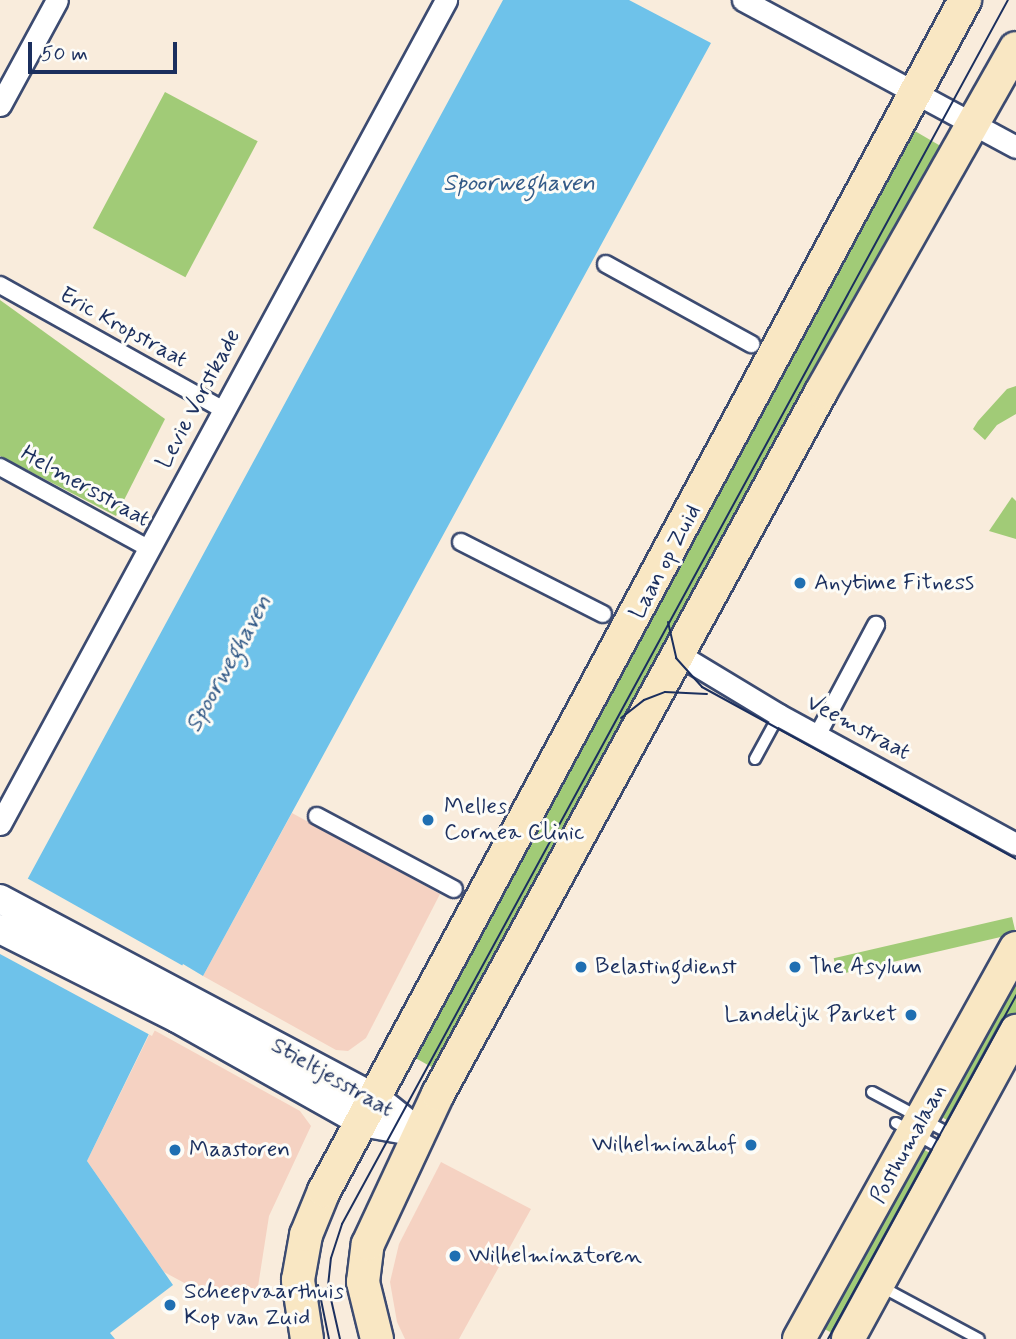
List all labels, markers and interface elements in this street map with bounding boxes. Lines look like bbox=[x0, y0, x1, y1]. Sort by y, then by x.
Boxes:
scale bar bbox=[32, 28, 180, 72]
text: 50 m bbox=[41, 40, 88, 68]
water label: Spoorweghaven bbox=[443, 170, 595, 198]
street label: Eric Kropstraat bbox=[53, 281, 193, 375]
street label: Levie Vorstkade bbox=[151, 325, 247, 473]
street label: Helmersstraat bbox=[16, 440, 154, 534]
street label: Laan op Zuid bbox=[624, 500, 708, 624]
place label: Anytime Fitness bbox=[814, 569, 978, 597]
marker: Anytime Fitness bbox=[792, 575, 808, 591]
water label: Spoorweghaven bbox=[180, 590, 278, 738]
street label: Veemstraat bbox=[801, 689, 915, 767]
place label: Melles Cornea Clinic bbox=[444, 793, 585, 847]
marker: Melles Cornea Clinic bbox=[418, 810, 438, 830]
place label: Belastingdienst bbox=[595, 953, 737, 981]
place label: The Asylum bbox=[809, 953, 918, 981]
marker: Belastingdienst bbox=[573, 959, 589, 975]
marker: The Asylum bbox=[787, 959, 803, 975]
place label: Landelijk Parket bbox=[726, 1001, 897, 1029]
marker: Landelijk Parket bbox=[903, 1007, 919, 1023]
street label: Stieltjesstraat bbox=[266, 1032, 398, 1124]
street label: Posthumalaan bbox=[865, 1079, 953, 1209]
place label: Wilhelminahof bbox=[592, 1131, 737, 1159]
place label: Maastoren bbox=[189, 1136, 290, 1164]
marker: Wilhelminahof bbox=[743, 1137, 759, 1153]
marker: Maastoren bbox=[167, 1142, 183, 1158]
place label: Wilhelminatoren bbox=[469, 1242, 642, 1270]
marker: Wilhelminatoren bbox=[447, 1248, 463, 1264]
place label: Scheepvaarthuis Kop van Zuid bbox=[184, 1278, 344, 1332]
marker: Scheepvaarthuis Kop van Zuid bbox=[162, 1297, 178, 1313]

